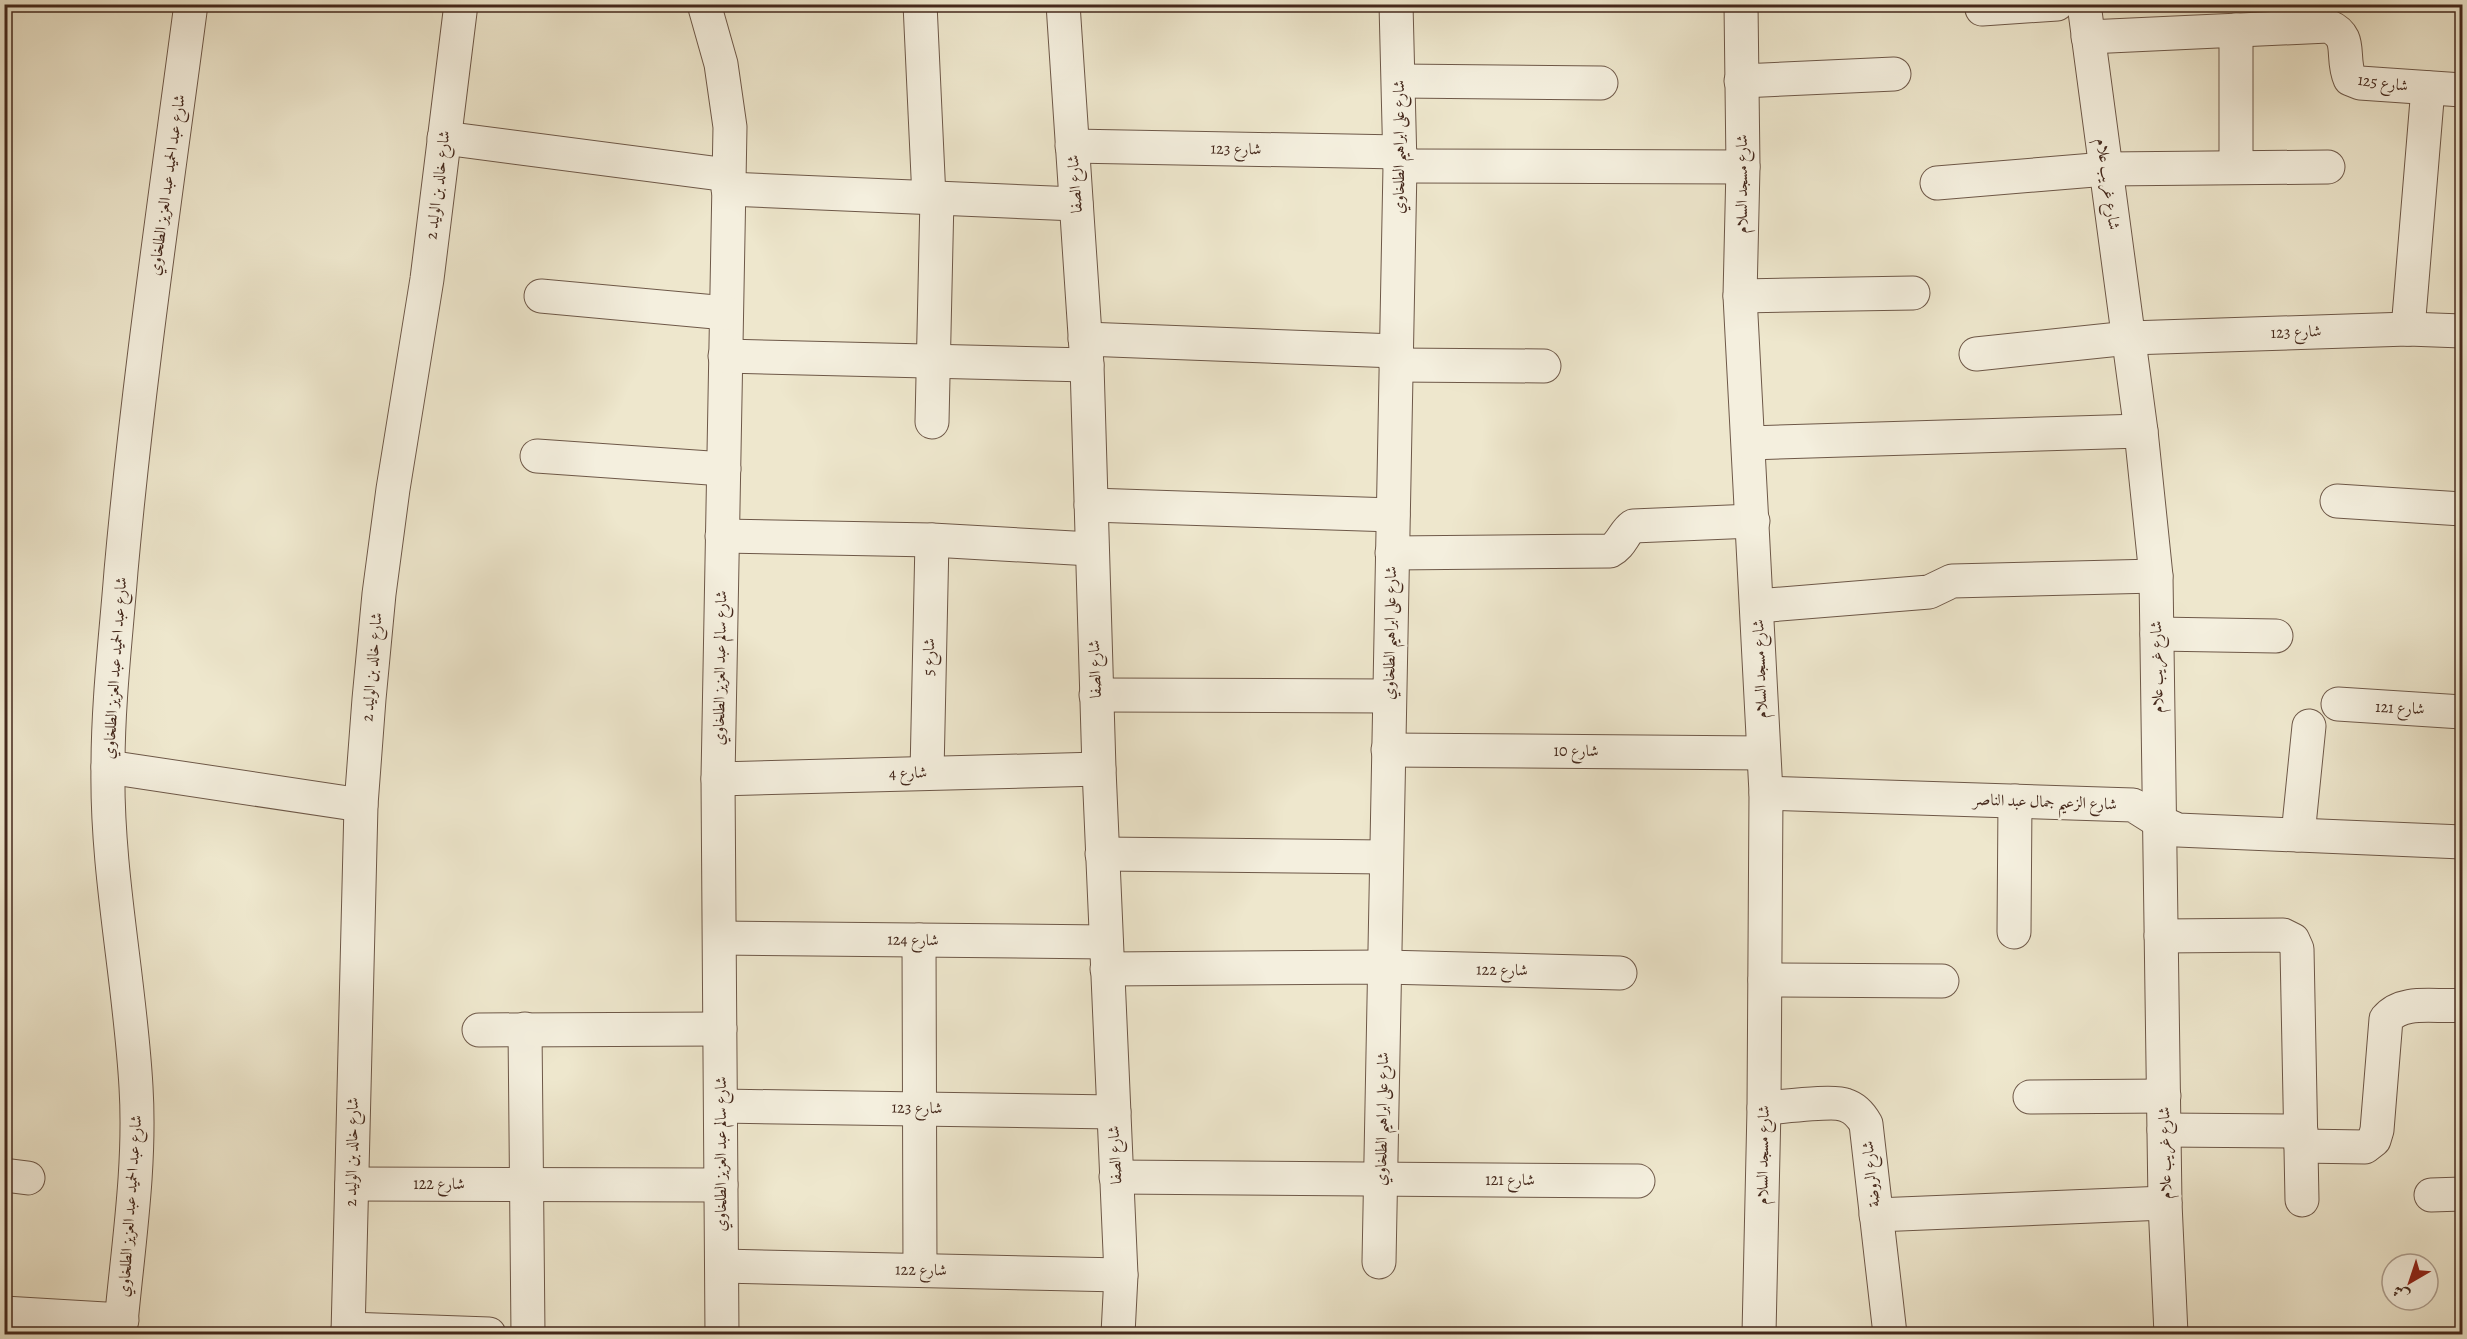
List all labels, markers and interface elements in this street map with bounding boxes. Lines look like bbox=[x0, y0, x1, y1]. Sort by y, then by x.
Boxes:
street label: شارع 125 bbox=[2356, 69, 2410, 99]
street label: شارع على ابراهيم الطلخاوي bbox=[1388, 80, 1415, 214]
street label: شارع عبد الحميد عبد العزيز الطلخاوي bbox=[143, 93, 193, 277]
street label: شارع خالد بن الوليد 2 bbox=[420, 129, 458, 241]
street label: شارع مسجد السلام bbox=[1731, 134, 1756, 234]
street label: شارع غريب علام bbox=[2088, 137, 2125, 232]
street label: شارع 123 bbox=[1210, 138, 1262, 162]
street label: شارع الصفا bbox=[1062, 154, 1090, 214]
street label: شارع 123 bbox=[2270, 320, 2322, 346]
street label: شارع على ابراهيم الطلخاوي bbox=[1378, 566, 1407, 700]
street label: شارع عبد الحميد عبد العزيز الطلخاوي bbox=[98, 576, 134, 760]
street label: شارع سالم عبد العزيز الطلخاوي bbox=[708, 590, 735, 746]
street label: شارع خالد بن الوليد 2 bbox=[356, 612, 390, 723]
street label: شارع مسجد السلام bbox=[1747, 619, 1776, 719]
street label: شارع غريب علام bbox=[2145, 621, 2172, 713]
street label: شارع 5 bbox=[918, 638, 942, 676]
street label: شارع الصفا bbox=[1083, 639, 1109, 699]
street label: شارع 121 bbox=[2375, 696, 2425, 722]
street label: شارع 10 bbox=[1554, 740, 1598, 764]
street label: شارع 4 bbox=[889, 761, 928, 787]
street label: شارع الزعيم جمال عبد الناصر bbox=[1971, 788, 2117, 821]
street label: شارع 124 bbox=[887, 929, 939, 953]
street label: شارع 122 bbox=[1476, 959, 1528, 983]
street label: شارع على ابراهيم الطلخاوي bbox=[1370, 1052, 1399, 1186]
street label: شارع سالم عبد العزيز الطلخاوي bbox=[710, 1077, 735, 1231]
street label: شارع خالد بن الوليد 2 bbox=[340, 1097, 366, 1207]
street label: شارع 123 bbox=[891, 1097, 943, 1121]
street label: شارع مسجد السلام bbox=[1751, 1105, 1778, 1205]
street label: شارع غريب علام bbox=[2153, 1107, 2180, 1199]
street label: شارع عبد الحميد عبد العزيز الطلخاوي bbox=[113, 1114, 149, 1298]
street label: شارع الصفا bbox=[1102, 1125, 1130, 1185]
street label: شارع الروضة bbox=[1857, 1140, 1887, 1208]
street label: شارع 121 bbox=[1485, 1169, 1535, 1193]
street label: شارع 122 bbox=[413, 1173, 465, 1197]
north arrow bbox=[2380, 1252, 2440, 1312]
street label: شارع 122 bbox=[895, 1259, 947, 1283]
text: ش bbox=[2388, 1279, 2414, 1306]

